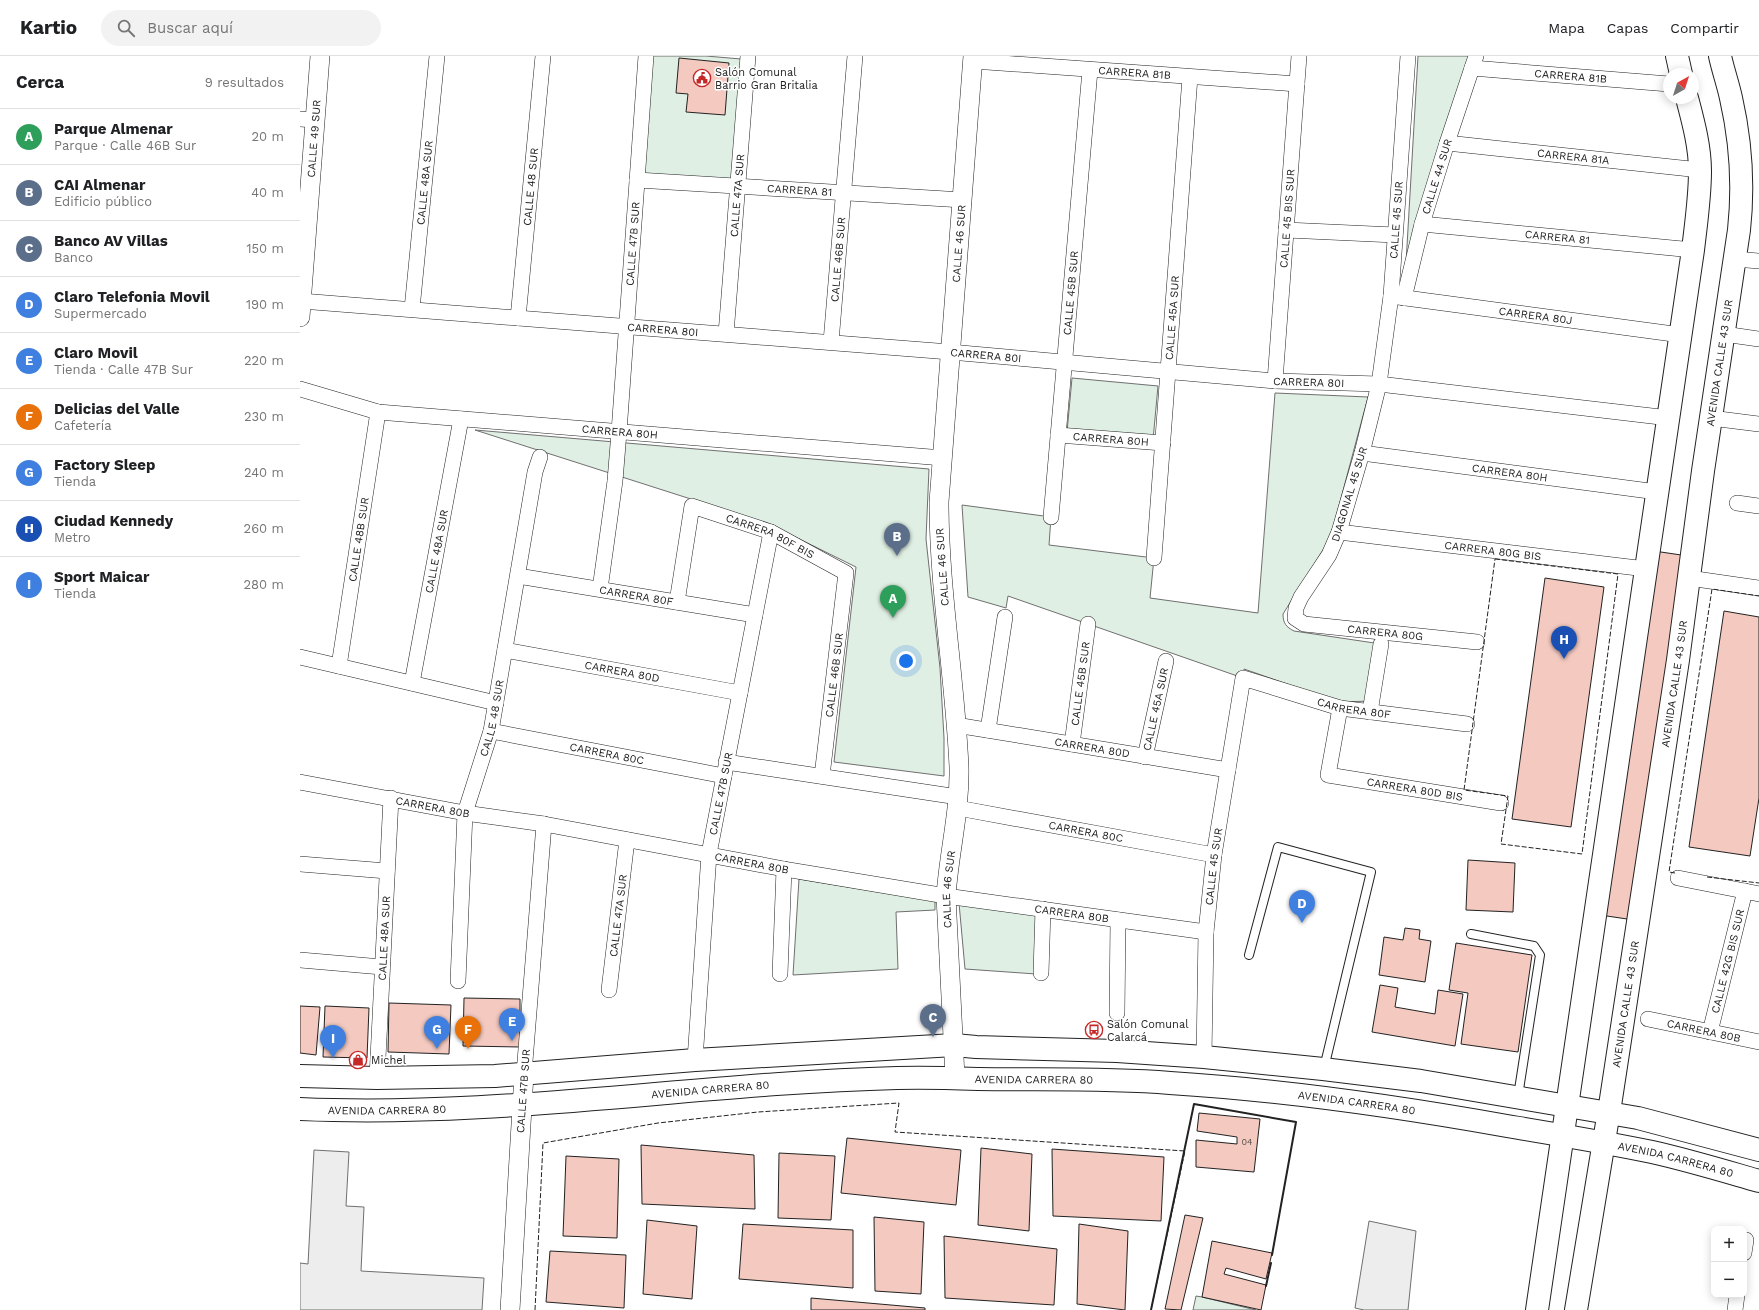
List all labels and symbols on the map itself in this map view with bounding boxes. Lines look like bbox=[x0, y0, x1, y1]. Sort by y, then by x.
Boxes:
street label: CARRERA 81B bbox=[1098, 64, 1171, 82]
place label: Salón Comunal Barrio Gran Britalia bbox=[715, 66, 818, 92]
street label: CARRERA 81B bbox=[1534, 67, 1607, 86]
public building icon: Salón Comunal Barrio Gran Britalia bbox=[692, 68, 712, 88]
north arrow bbox=[1663, 68, 1699, 104]
street label: CALLE 49 SUR bbox=[305, 99, 324, 178]
street label: CALLE 44 SUR bbox=[1419, 137, 1455, 216]
street label: CALLE 48A SUR bbox=[414, 140, 436, 226]
street label: CALLE 48 SUR bbox=[521, 147, 541, 226]
street label: CARRERA 81A bbox=[1536, 147, 1610, 167]
street label: CALLE 47A SUR bbox=[728, 153, 747, 238]
street label: CALLE 45 BIS SUR bbox=[1277, 169, 1298, 268]
street label: CALLE 45 SUR bbox=[1387, 181, 1406, 259]
street label: CARRERA 81 bbox=[767, 182, 833, 199]
street label: CALLE 47B SUR bbox=[624, 201, 643, 286]
street label: CALLE 46 SUR bbox=[950, 204, 969, 283]
street label: CALLE 46B SUR bbox=[828, 216, 848, 302]
street label: CARRERA 81 bbox=[1524, 228, 1591, 247]
street label: CALLE 45B SUR bbox=[1061, 250, 1081, 336]
street label: CALLE 45A SUR bbox=[1163, 275, 1182, 360]
street label: AVENIDA CALLE 43 SUR bbox=[1704, 298, 1736, 427]
street label: CARRERA 80J bbox=[1498, 305, 1573, 327]
street label: CARRERA 80I bbox=[627, 321, 699, 339]
street label: CARRERA 80I bbox=[950, 346, 1022, 365]
street label: CARRERA 80I bbox=[1273, 375, 1345, 390]
street label: CARRERA 80H bbox=[581, 423, 658, 442]
street label: CARRERA 80H bbox=[1072, 430, 1149, 449]
street label: DIAGONAL 45 SUR bbox=[1329, 445, 1370, 543]
street label: CARRERA 80H bbox=[1471, 462, 1548, 484]
street label: CALLE 48B SUR bbox=[346, 496, 372, 583]
street label: CALLE 48A SUR bbox=[423, 508, 451, 594]
street label: CARRERA 80F BIS bbox=[724, 512, 816, 561]
pin: B bbox=[884, 523, 910, 556]
street label: CALLE 46 SUR bbox=[933, 528, 952, 606]
street label: CARRERA 80G BIS bbox=[1444, 539, 1542, 563]
street label: CARRERA 80F bbox=[598, 583, 675, 609]
pin: A bbox=[880, 585, 906, 618]
street label: AVENIDA CALLE 43 SUR bbox=[1659, 619, 1690, 748]
street label: CARRERA 80G bbox=[1347, 623, 1424, 643]
pin: H bbox=[1551, 626, 1577, 659]
street label: CALLE 46B SUR bbox=[823, 632, 846, 718]
street label: CALLE 45B SUR bbox=[1068, 641, 1093, 727]
your location bbox=[896, 651, 916, 671]
street label: CARRERA 80D bbox=[583, 659, 661, 685]
street label: CALLE 45A SUR bbox=[1141, 666, 1171, 752]
street label: CALLE 48 SUR bbox=[477, 679, 507, 758]
street label: CARRERA 80F bbox=[1315, 695, 1392, 721]
street label: CARRERA 80D bbox=[1054, 735, 1131, 761]
street label: CARRERA 80C bbox=[568, 740, 646, 768]
street label: CALLE 47B SUR bbox=[707, 751, 735, 836]
street label: CARRERA 80D BIS bbox=[1366, 775, 1464, 804]
street label: CARRERA 80B bbox=[394, 794, 471, 821]
street label: CARRERA 80C bbox=[1047, 819, 1125, 845]
street label: CALLE 45 SUR bbox=[1203, 827, 1225, 906]
street label: CARRERA 80B bbox=[713, 850, 790, 877]
street label: CALLE 46 SUR bbox=[940, 850, 958, 929]
street label: CALLE 47A SUR bbox=[607, 873, 630, 958]
pin: D bbox=[1289, 890, 1315, 923]
street label: CALLE 48A SUR bbox=[376, 895, 393, 981]
street label: CARRERA 80B bbox=[1034, 902, 1110, 926]
street label: CALLE 42G BIS SUR bbox=[1709, 908, 1747, 1015]
street label: AVENIDA CALLE 43 SUR bbox=[1610, 940, 1642, 1068]
pin: C bbox=[920, 1004, 946, 1037]
pin: E bbox=[499, 1008, 525, 1041]
pin: G bbox=[424, 1016, 450, 1049]
pin: F bbox=[455, 1016, 481, 1049]
street label: CARRERA 80B bbox=[1666, 1017, 1742, 1045]
place label: Salón Comunal Calarcá bbox=[1107, 1018, 1189, 1044]
bus stop icon: Salón Comunal Calarcá bbox=[1084, 1020, 1104, 1040]
pin: I bbox=[320, 1025, 346, 1058]
street label: CALLE 47B SUR bbox=[514, 1049, 533, 1133]
shop icon: Michel bbox=[348, 1050, 368, 1070]
place label: Michel bbox=[371, 1054, 407, 1067]
street label: AVENIDA CARRERA 80 bbox=[974, 1073, 1093, 1087]
street label: AVENIDA CARRERA 80 bbox=[651, 1079, 770, 1101]
street label: AVENIDA CARRERA 80 bbox=[1297, 1089, 1416, 1118]
street label: AVENIDA CARRERA 80 bbox=[328, 1103, 447, 1117]
house number: 04 bbox=[1241, 1137, 1253, 1147]
street label: AVENIDA CARRERA 80 bbox=[1617, 1139, 1735, 1180]

